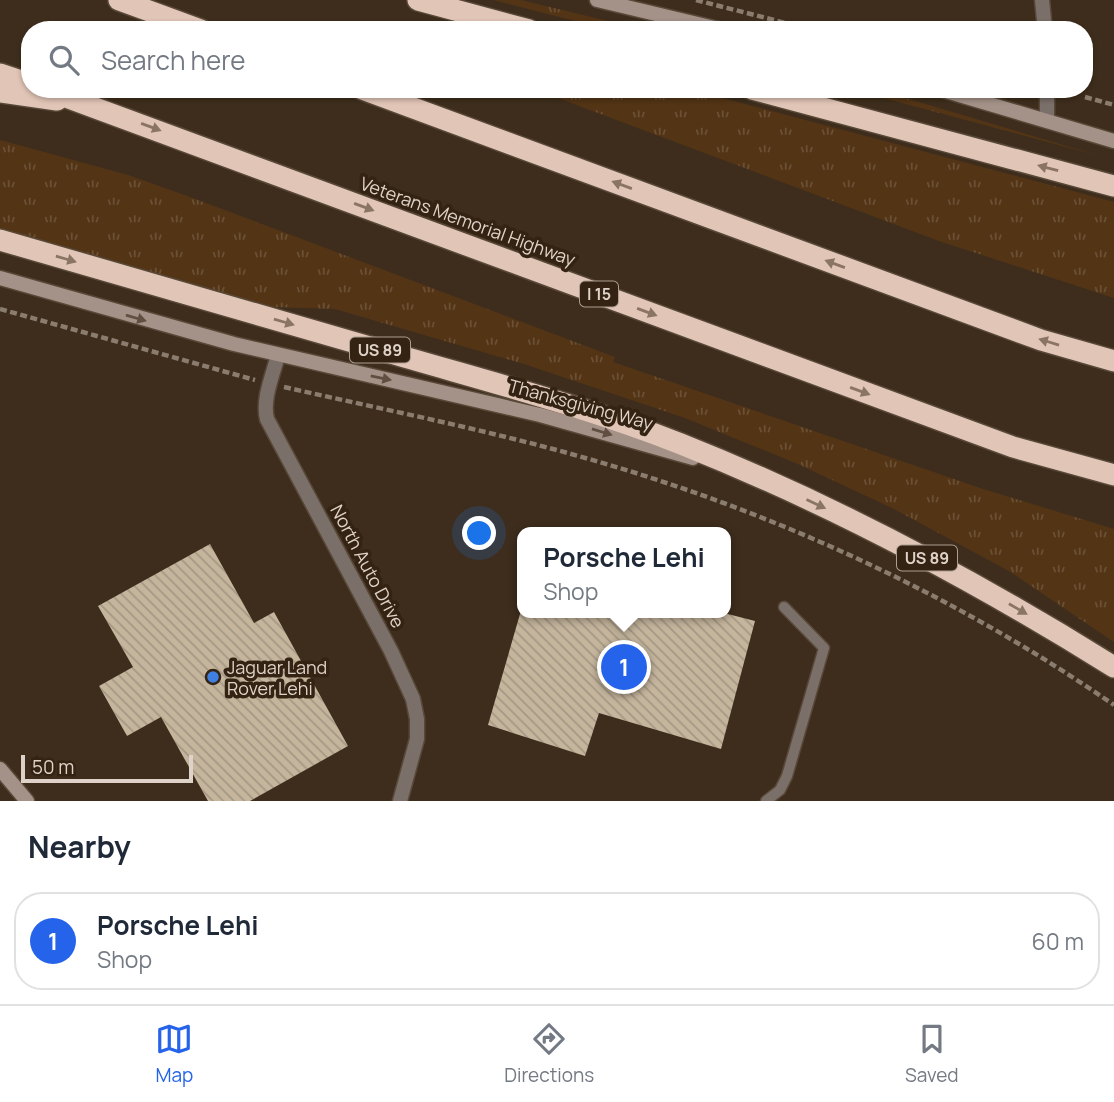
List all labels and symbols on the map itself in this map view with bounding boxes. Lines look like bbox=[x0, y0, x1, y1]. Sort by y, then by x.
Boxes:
one-way arrow bbox=[141, 122, 162, 133]
one-way arrow bbox=[1037, 163, 1058, 173]
street label: Veterans Memorial Highway bbox=[357, 171, 579, 271]
one-way arrow bbox=[611, 179, 632, 190]
one-way arrow bbox=[354, 201, 375, 212]
one-way arrow bbox=[55, 254, 76, 264]
one-way arrow bbox=[825, 258, 846, 269]
road number: I 15 bbox=[580, 282, 618, 306]
one-way arrow bbox=[636, 307, 657, 318]
one-way arrow bbox=[126, 313, 147, 323]
one-way arrow bbox=[274, 318, 295, 328]
one-way arrow bbox=[1038, 336, 1059, 347]
road number: US 89 bbox=[350, 338, 410, 362]
one-way arrow bbox=[370, 373, 392, 384]
street label: Thanksgiving Way bbox=[506, 373, 656, 435]
one-way arrow bbox=[849, 385, 870, 396]
one-way arrow bbox=[592, 427, 613, 437]
one-way arrow bbox=[806, 499, 827, 510]
street label: North Auto Drive bbox=[325, 500, 411, 632]
your location bbox=[462, 516, 496, 550]
road number: US 89 bbox=[897, 545, 957, 570]
one-way arrow bbox=[1008, 603, 1028, 615]
pin: 1 bbox=[601, 641, 647, 693]
place label: Jaguar Land Rover Lehi bbox=[227, 655, 327, 700]
marker: Jaguar Land Rover Lehi bbox=[205, 669, 221, 685]
scale bar bbox=[21, 752, 192, 784]

